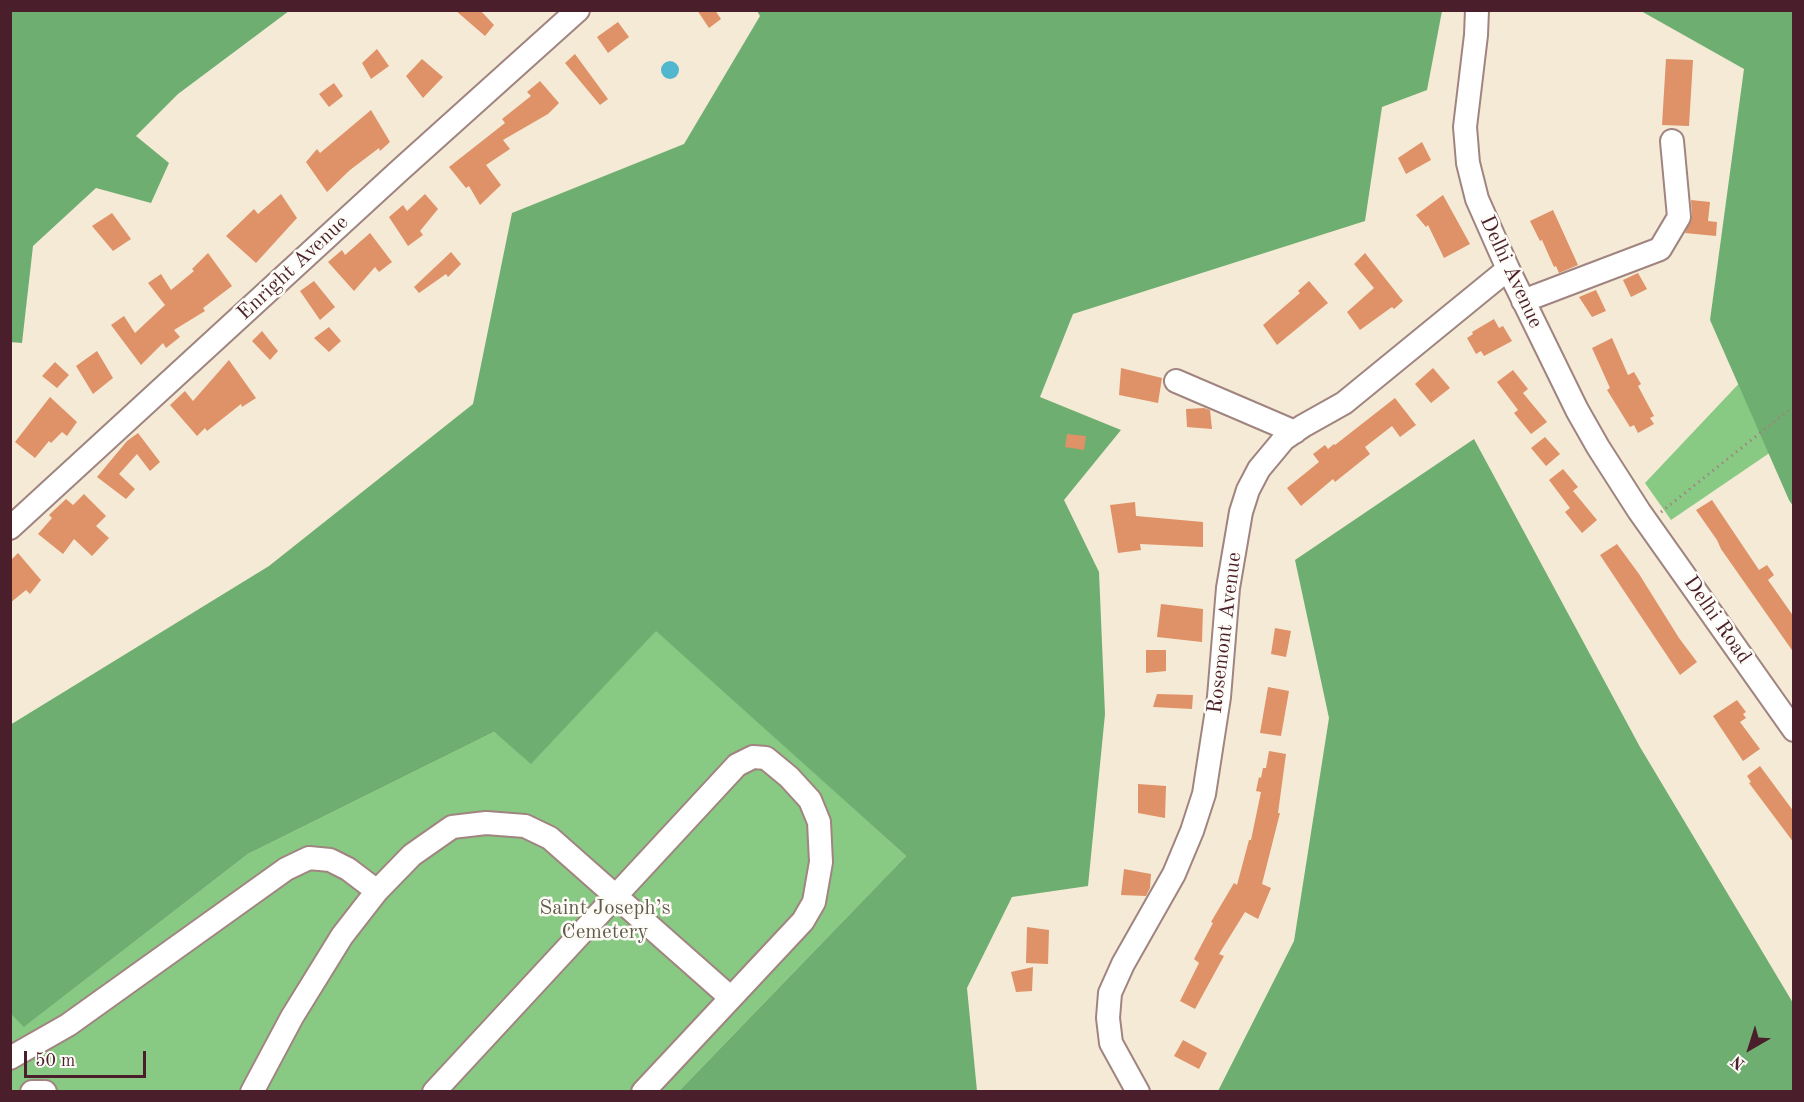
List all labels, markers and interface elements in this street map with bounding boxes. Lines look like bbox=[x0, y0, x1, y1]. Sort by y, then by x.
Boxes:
street label: Enright Avenue bbox=[232, 210, 354, 326]
street label: Delhi Avenue bbox=[1474, 212, 1548, 332]
street label: Rosemont Avenue bbox=[1203, 551, 1247, 715]
street label: Delhi Road bbox=[1678, 571, 1756, 669]
park label: Saint Joseph’s Cemetery bbox=[539, 895, 671, 945]
north arrow bbox=[1720, 1018, 1780, 1078]
scale bar bbox=[27, 1039, 148, 1077]
text: 50 m bbox=[35, 1052, 75, 1070]
text: N bbox=[1729, 1052, 1748, 1072]

